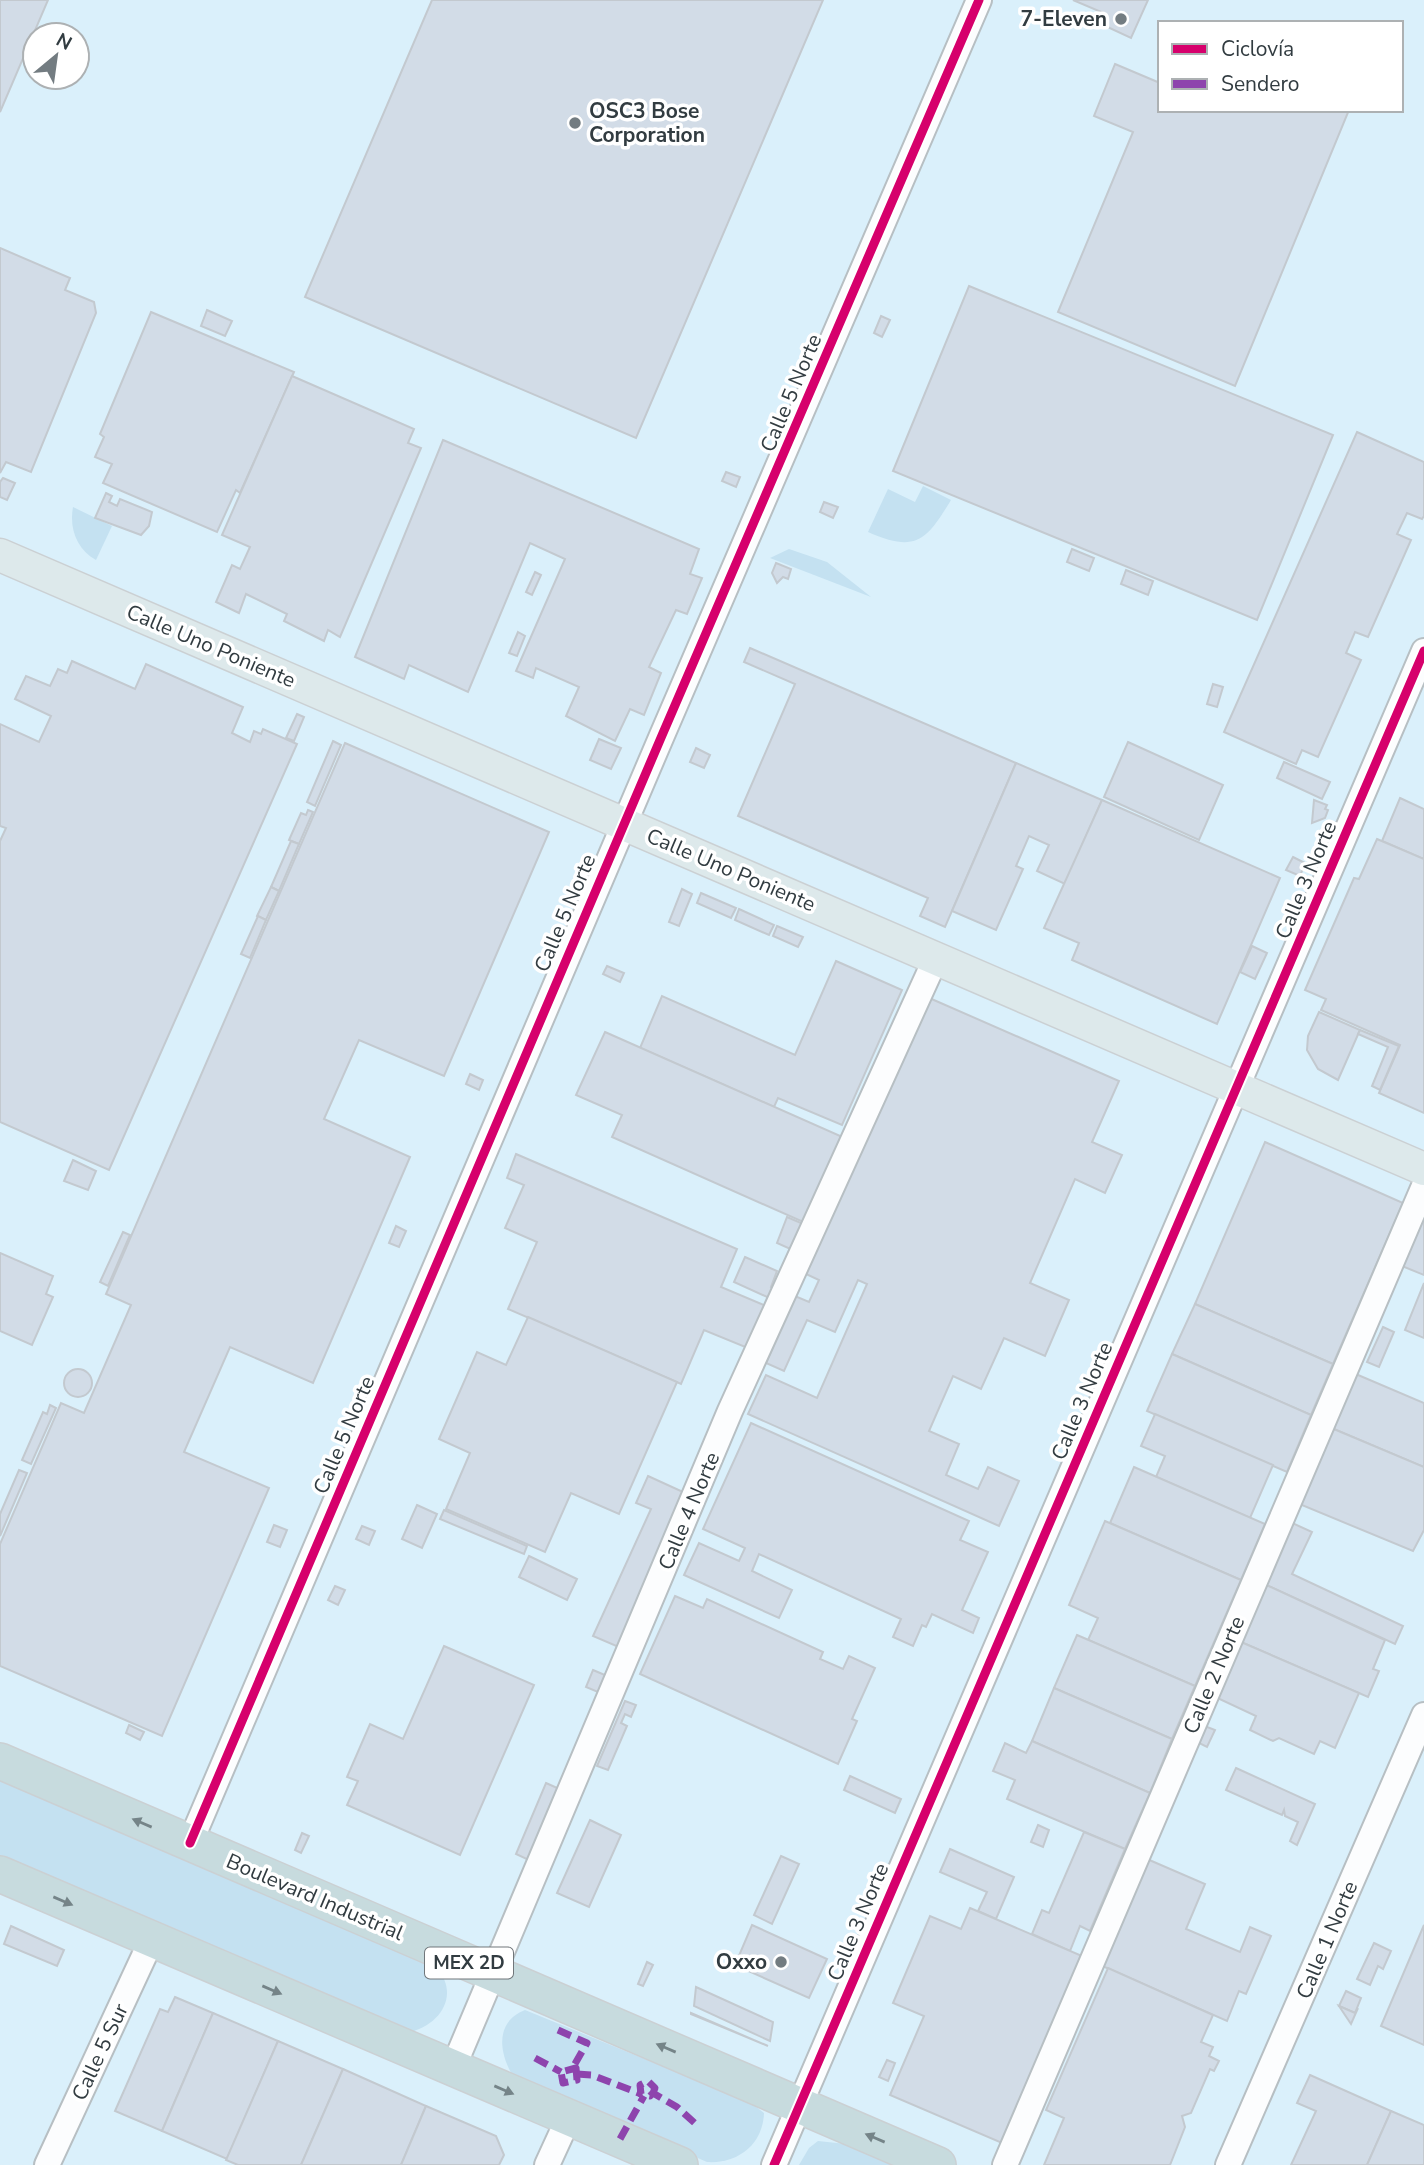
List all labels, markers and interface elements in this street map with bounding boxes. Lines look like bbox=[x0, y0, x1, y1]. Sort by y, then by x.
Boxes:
place label: 7-Eleven bbox=[1020, 5, 1107, 33]
marker: 7-Eleven bbox=[1113, 11, 1129, 27]
north arrow bbox=[21, 21, 91, 91]
legend bbox=[1158, 21, 1403, 112]
text: N bbox=[51, 27, 76, 57]
text: Ciclovía bbox=[1221, 35, 1294, 63]
text: Sendero bbox=[1221, 70, 1300, 98]
place label: OSC3 Bose Corporation bbox=[589, 97, 705, 149]
marker: OSC3 Bose Corporation bbox=[567, 115, 583, 131]
street label: Calle 5 Norte bbox=[754, 330, 828, 456]
street label: Calle Uno Poniente bbox=[122, 598, 300, 694]
street label: Calle 3 Norte bbox=[1269, 817, 1343, 943]
street label: Calle Uno Poniente bbox=[642, 822, 820, 918]
street label: Calle 5 Norte bbox=[528, 850, 602, 976]
street label: Calle 3 Norte bbox=[1045, 1338, 1119, 1464]
street label: Calle 5 Norte bbox=[307, 1372, 381, 1498]
street label: Calle 4 Norte bbox=[652, 1448, 726, 1574]
street label: Calle 2 Norte bbox=[1177, 1612, 1251, 1738]
one-way arrow bbox=[131, 1817, 152, 1828]
street label: Boulevard Industrial bbox=[222, 1847, 409, 1947]
street label: Calle 3 Norte bbox=[821, 1859, 895, 1985]
street label: Calle 1 Norte bbox=[1290, 1877, 1364, 2003]
one-way arrow bbox=[53, 1895, 73, 1907]
road number: MEX 2D bbox=[425, 1948, 513, 1979]
place label: Oxxo bbox=[716, 1948, 767, 1976]
marker: Oxxo bbox=[773, 1954, 789, 1970]
one-way arrow bbox=[262, 1985, 283, 1996]
street label: Calle 5 Sur bbox=[65, 1999, 135, 2105]
one-way arrow bbox=[656, 2042, 676, 2054]
one-way arrow bbox=[493, 2084, 514, 2095]
one-way arrow bbox=[865, 2132, 885, 2144]

